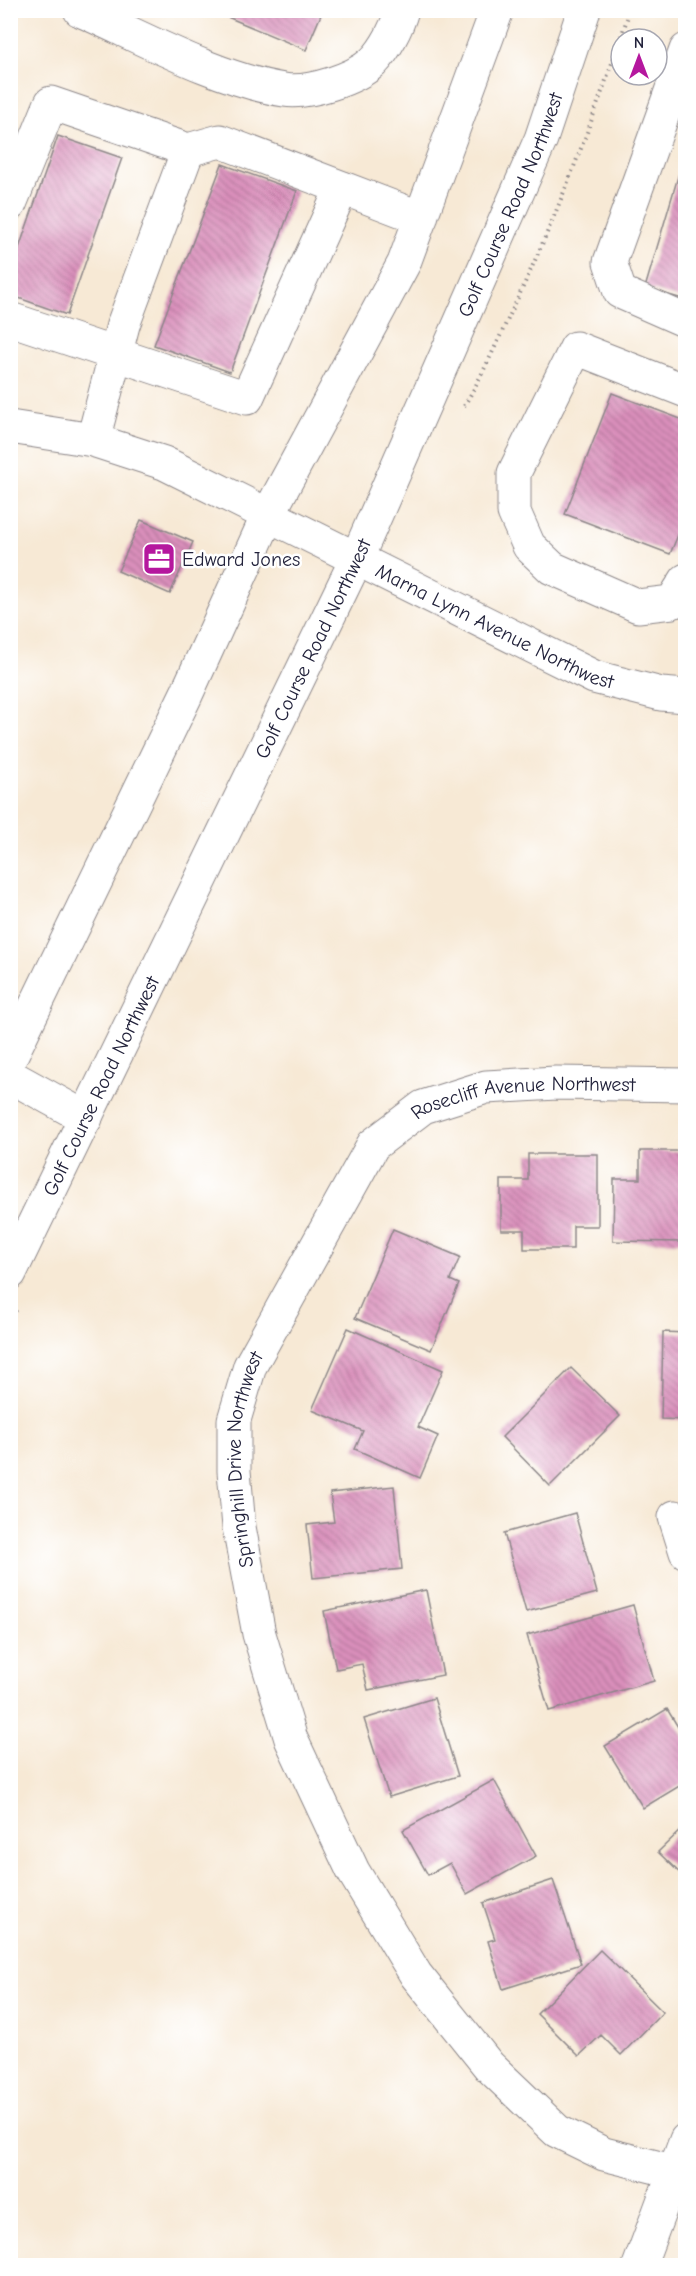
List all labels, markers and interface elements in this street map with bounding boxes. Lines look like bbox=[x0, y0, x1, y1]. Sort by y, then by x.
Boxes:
north arrow bbox=[609, 27, 669, 87]
text: N bbox=[634, 34, 644, 52]
street label: Golf Course Road Northwest bbox=[453, 88, 568, 320]
street label: Golf Course Road Northwest bbox=[250, 534, 376, 762]
office icon: Edward Jones bbox=[141, 541, 177, 577]
place label: Edward Jones bbox=[182, 548, 300, 571]
street label: Marna Lynn Avenue Northwest bbox=[372, 559, 618, 693]
street label: Golf Course Road Northwest bbox=[38, 971, 164, 1199]
street label: Rosecliff Avenue Northwest bbox=[406, 1071, 637, 1124]
street label: Springhill Drive Northwest bbox=[222, 1346, 268, 1570]

